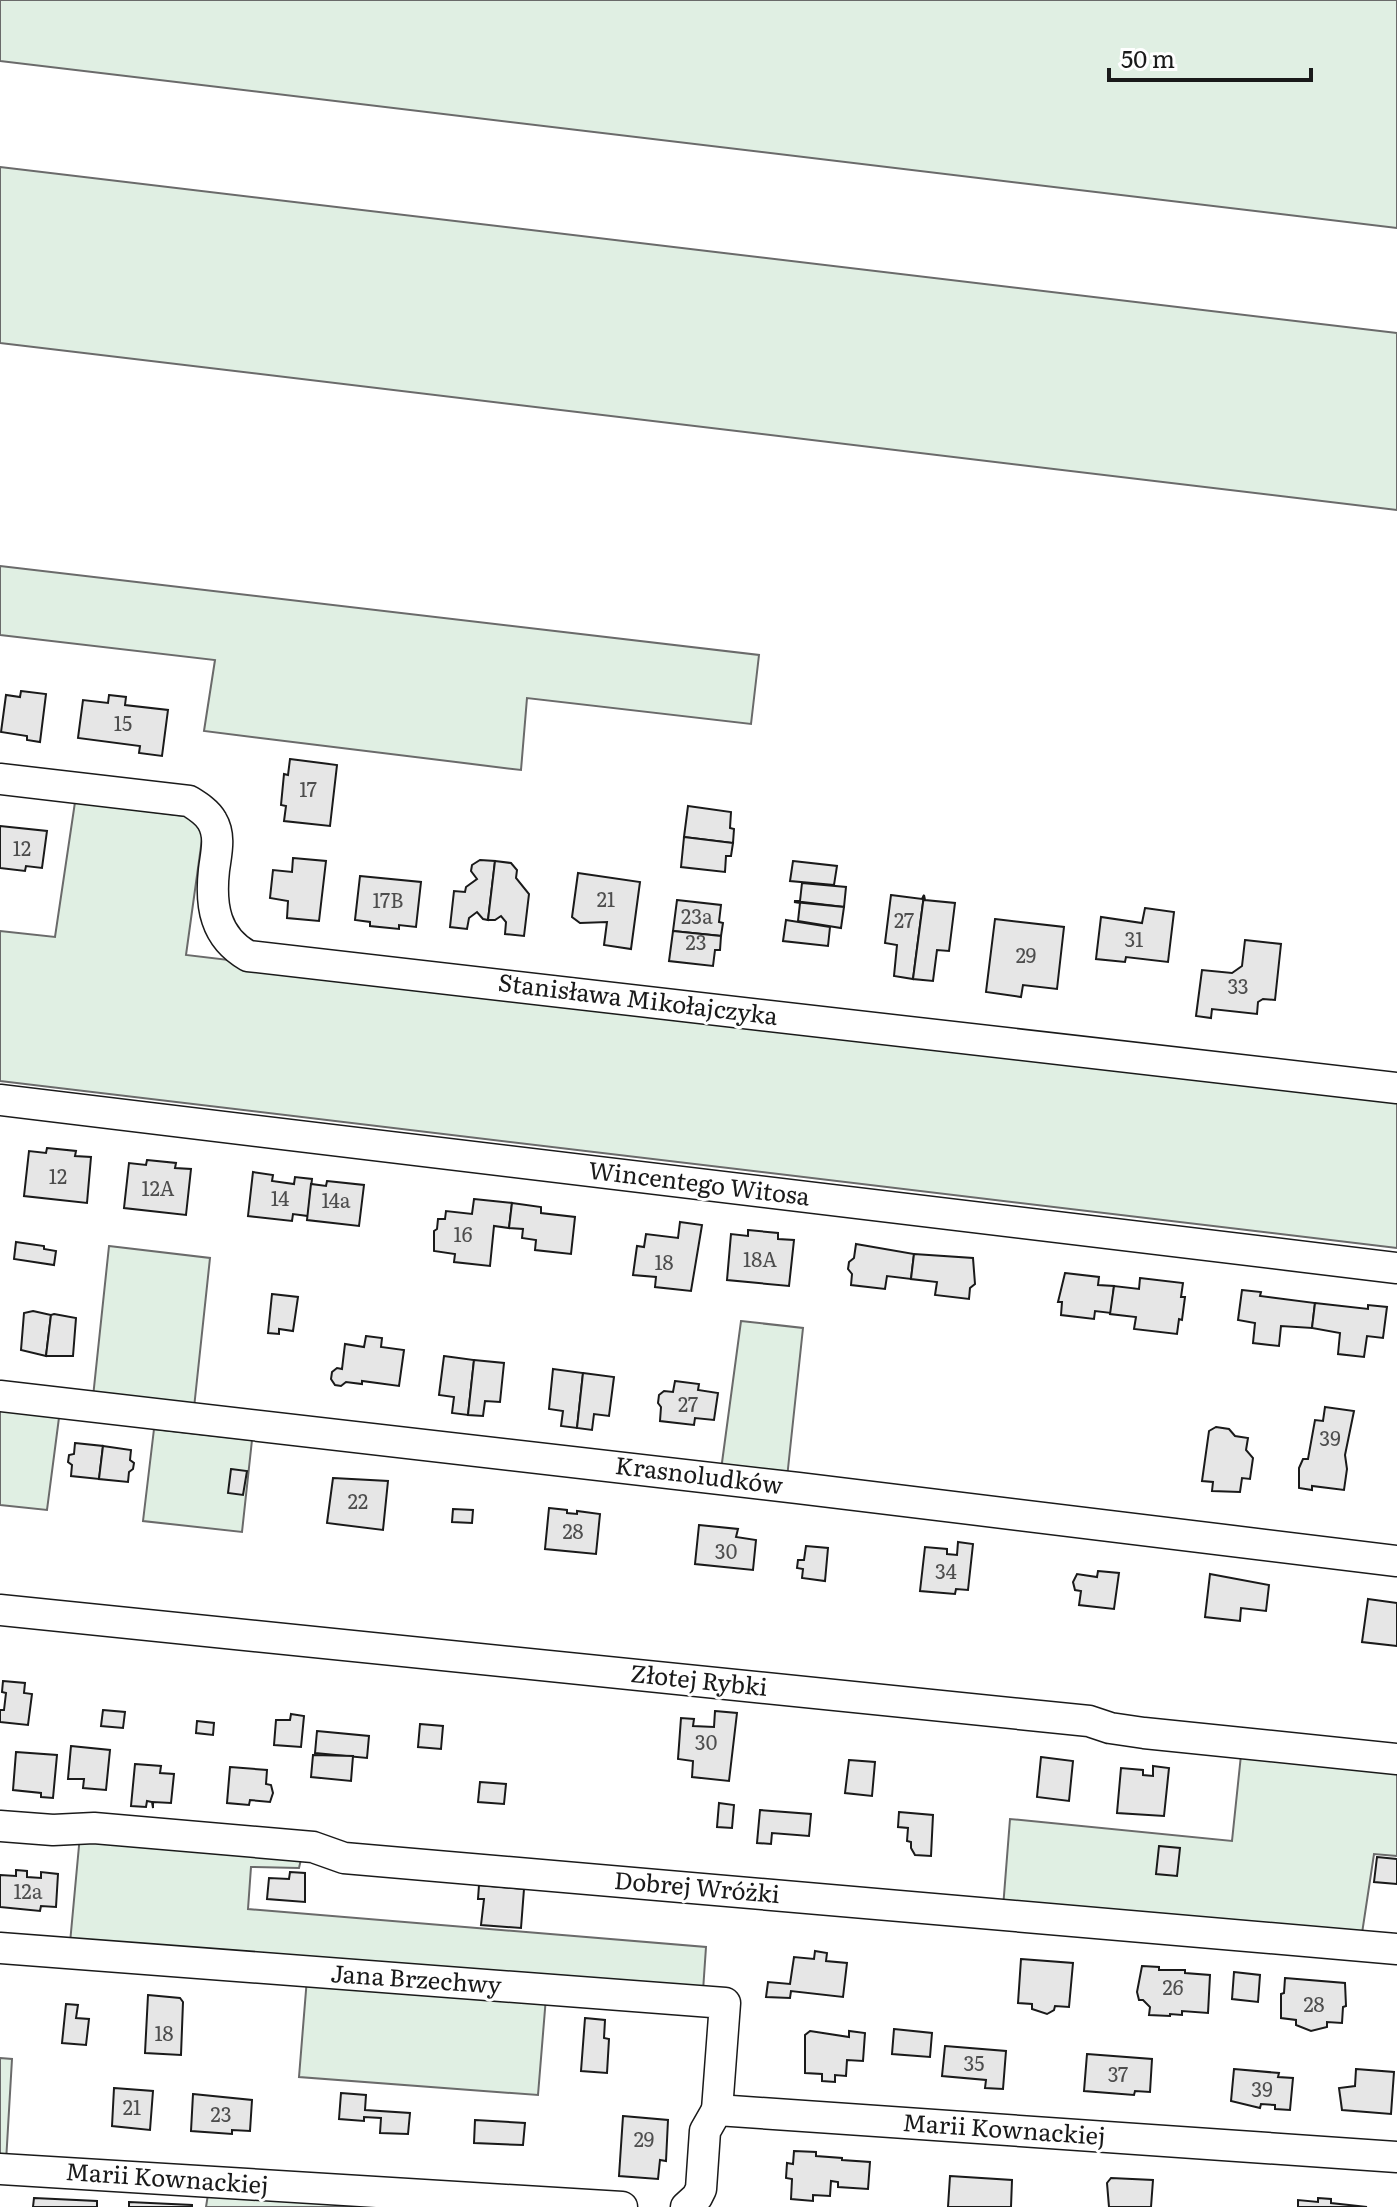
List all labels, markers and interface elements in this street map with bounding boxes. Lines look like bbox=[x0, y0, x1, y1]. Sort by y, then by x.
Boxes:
scale bar bbox=[1109, 32, 1311, 82]
text: 50 m bbox=[1121, 40, 1175, 75]
house number: 15 bbox=[114, 707, 132, 737]
house number: 17 bbox=[299, 773, 317, 803]
house number: 12 bbox=[13, 832, 31, 862]
house number: 21 bbox=[597, 883, 615, 913]
house number: 17B bbox=[373, 884, 403, 914]
house number: 23a bbox=[681, 900, 713, 930]
house number: 27 bbox=[894, 904, 914, 934]
house number: 31 bbox=[1125, 923, 1143, 953]
house number: 23 bbox=[686, 926, 706, 956]
house number: 29 bbox=[1016, 939, 1036, 969]
street label: Stanisława Mikołajczyka bbox=[496, 963, 780, 1032]
house number: 33 bbox=[1227, 970, 1249, 1000]
street label: Wincentego Witosa bbox=[587, 1151, 812, 1212]
house number: 12 bbox=[49, 1160, 67, 1190]
house number: 12A bbox=[142, 1172, 175, 1202]
house number: 14 bbox=[271, 1182, 289, 1212]
house number: 14a bbox=[321, 1184, 351, 1214]
house number: 16 bbox=[454, 1218, 473, 1248]
house number: 18A bbox=[743, 1243, 777, 1273]
house number: 18 bbox=[654, 1246, 674, 1276]
house number: 27 bbox=[678, 1388, 698, 1418]
house number: 39 bbox=[1319, 1422, 1341, 1452]
street label: Krasnoludków bbox=[613, 1446, 786, 1501]
house number: 22 bbox=[348, 1485, 368, 1515]
house number: 28 bbox=[562, 1515, 584, 1545]
house number: 30 bbox=[715, 1535, 737, 1565]
house number: 34 bbox=[935, 1555, 957, 1585]
street label: Złotej Rybki bbox=[629, 1654, 769, 1703]
house number: 30 bbox=[695, 1726, 717, 1756]
street label: Dobrej Wróżki bbox=[613, 1861, 782, 1910]
house number: 12a bbox=[13, 1875, 43, 1905]
street label: Jana Brzechwy bbox=[330, 1954, 503, 2001]
house number: 26 bbox=[1163, 1971, 1184, 2001]
house number: 28 bbox=[1303, 1988, 1325, 2018]
house number: 18 bbox=[154, 2017, 174, 2047]
house number: 35 bbox=[964, 2047, 984, 2077]
house number: 37 bbox=[1108, 2058, 1128, 2088]
house number: 39 bbox=[1251, 2073, 1273, 2103]
house number: 21 bbox=[123, 2091, 141, 2121]
house number: 23 bbox=[211, 2098, 231, 2128]
street label: Marii Kownackiej bbox=[901, 2103, 1107, 2152]
house number: 29 bbox=[634, 2123, 654, 2153]
street label: Marii Kownackiej bbox=[64, 2152, 270, 2201]

